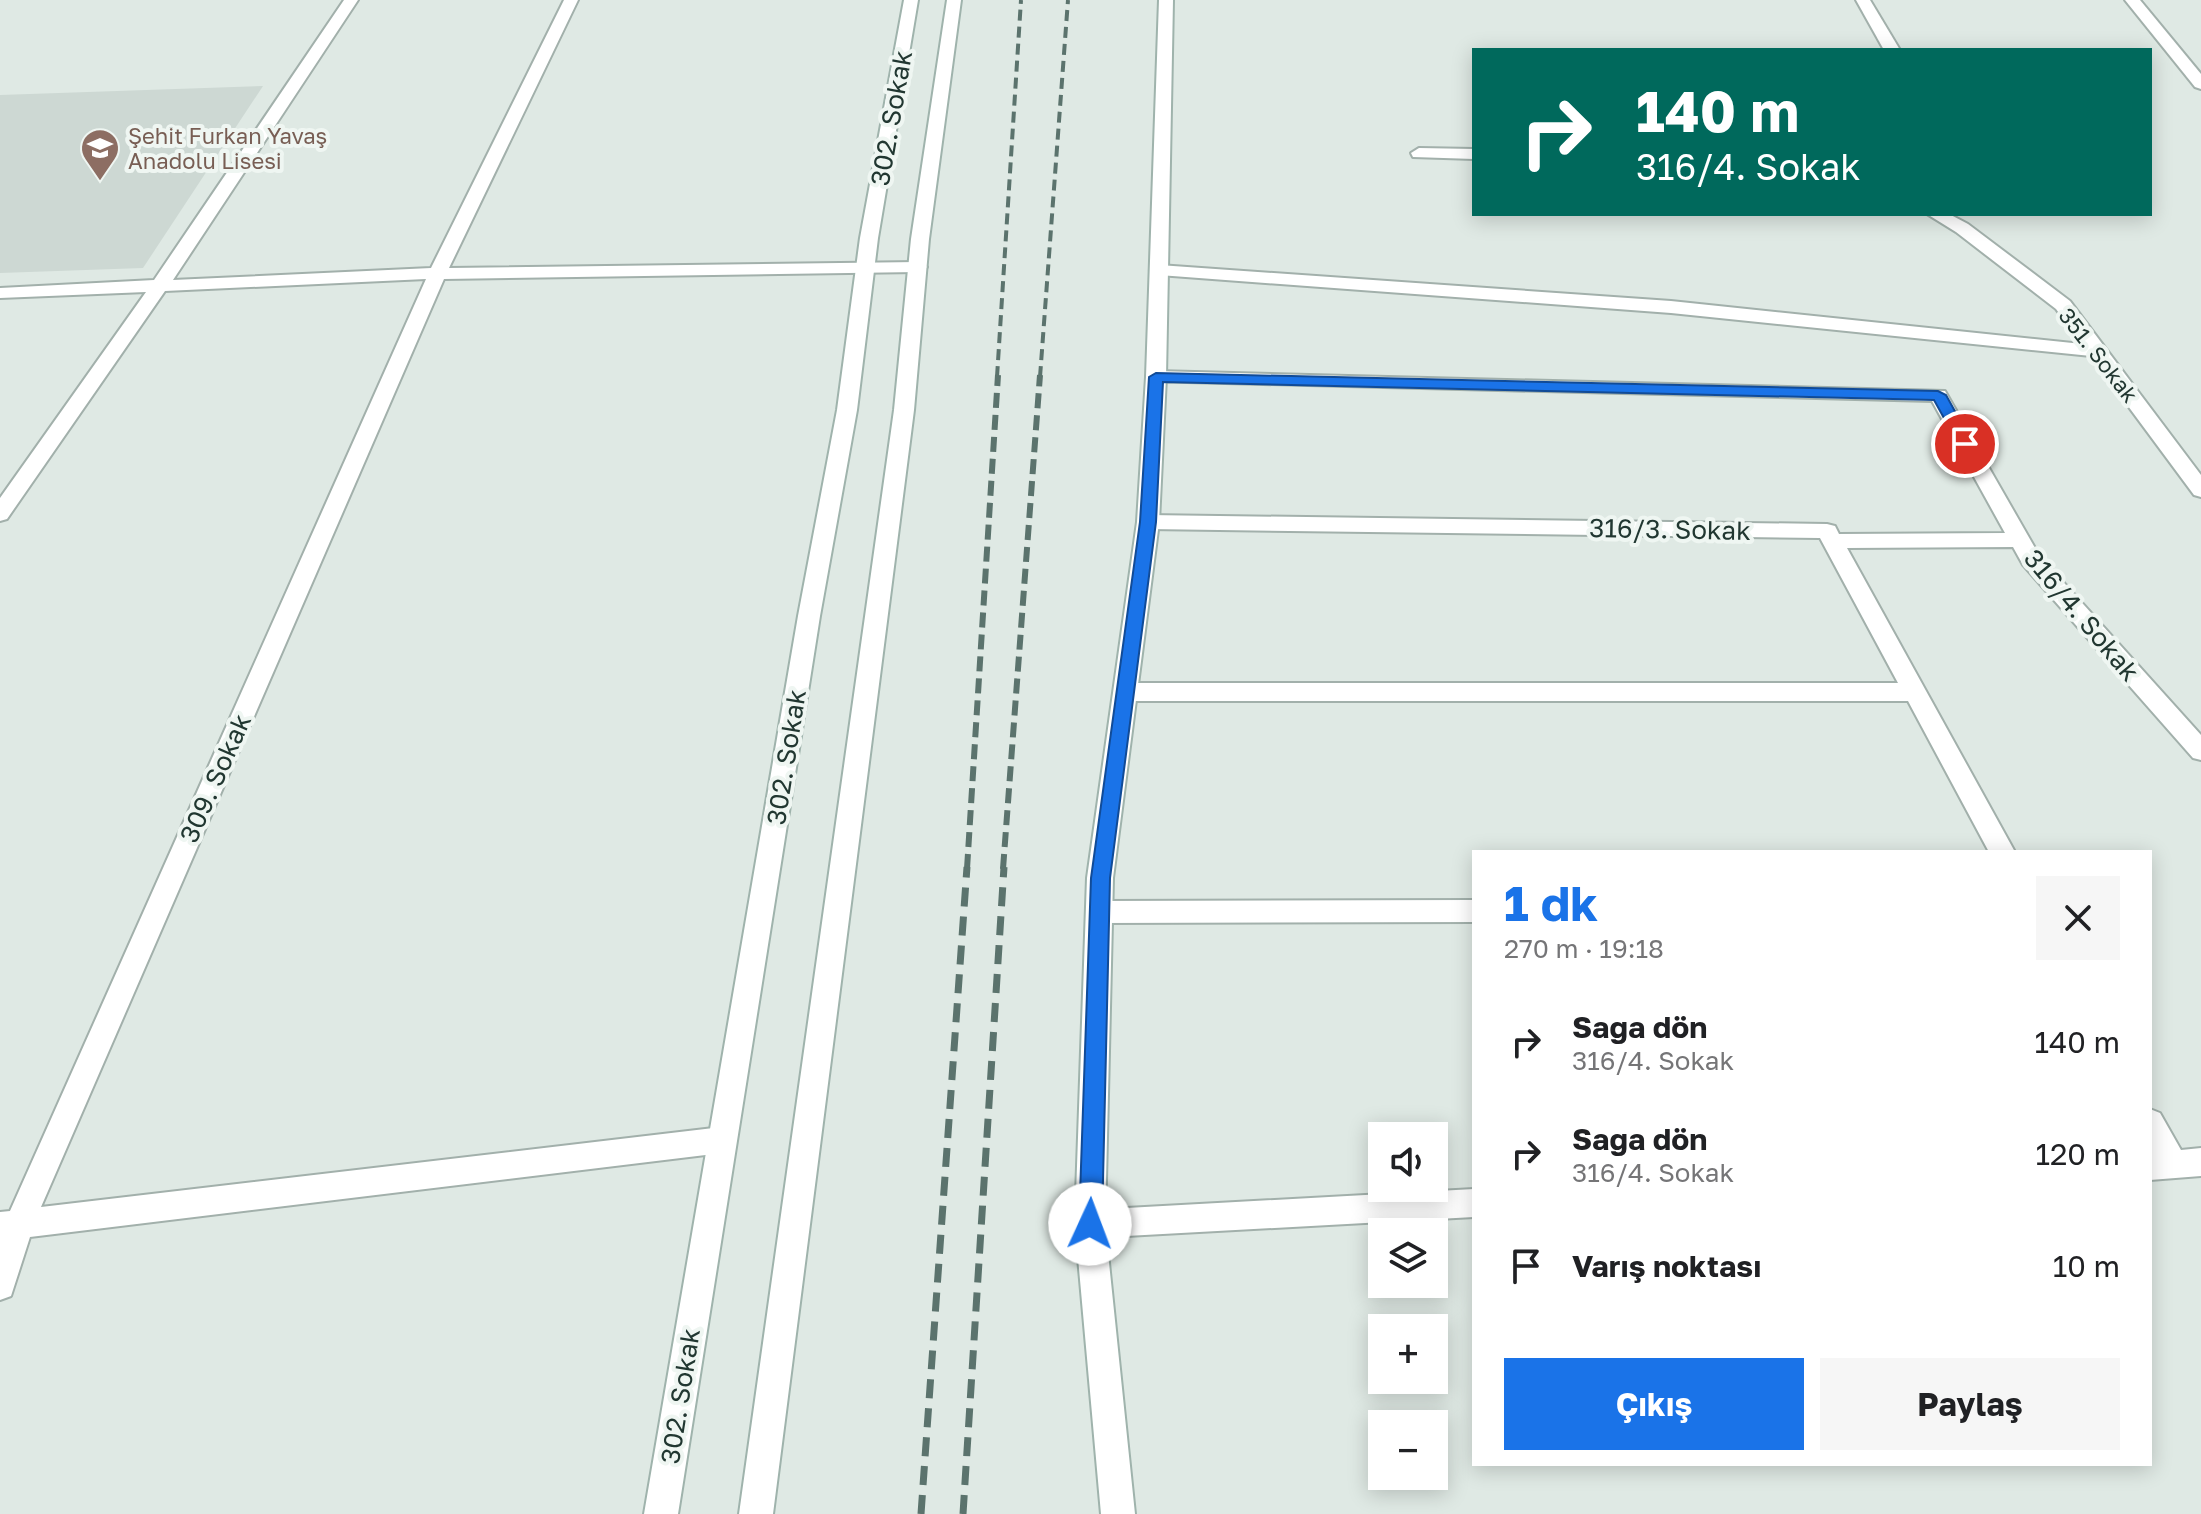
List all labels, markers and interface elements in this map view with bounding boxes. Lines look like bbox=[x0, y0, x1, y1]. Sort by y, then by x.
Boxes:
street label: 302. Sokak bbox=[864, 48, 918, 188]
text: 140 m bbox=[1636, 77, 1799, 144]
icon: right bbox=[1504, 80, 1608, 184]
place label: Şehit Furkan Yavaş Anadolu Lisesi bbox=[128, 122, 327, 174]
school or university icon: Şehit Furkan Yavaş Anadolu Lisesi bbox=[79, 127, 121, 182]
text: 316/4. Sokak bbox=[1636, 145, 1861, 188]
street label: 351. Sokak bbox=[2054, 302, 2144, 408]
pin bbox=[1931, 410, 1999, 478]
icon: arrive bbox=[1943, 422, 1987, 466]
street label: 316/3. Sokak bbox=[1589, 512, 1751, 546]
street label: 316/4. Sokak bbox=[2018, 543, 2146, 687]
street label: 302. Sokak bbox=[760, 687, 812, 827]
street label: 309. Sokak bbox=[173, 709, 257, 847]
text: 1 dk bbox=[1504, 874, 1598, 932]
button: close bbox=[2036, 876, 2120, 960]
text: 270 m · 19:18 bbox=[1504, 933, 1664, 964]
text: Sağa dön bbox=[1572, 1009, 1707, 1045]
icon: right bbox=[1504, 1020, 1548, 1064]
text: 140 m bbox=[2035, 1024, 2120, 1060]
text: 316/4. Sokak bbox=[1572, 1045, 1734, 1076]
text: Sağa dön bbox=[1572, 1121, 1707, 1157]
map controls bbox=[1368, 1122, 1448, 1490]
button: sound bbox=[1368, 1122, 1448, 1202]
icon: right bbox=[1504, 1132, 1548, 1176]
text: 120 m bbox=[2035, 1136, 2120, 1172]
text: 316/4. Sokak bbox=[1572, 1157, 1734, 1188]
position arrow bbox=[1048, 1182, 1132, 1266]
button: layers bbox=[1368, 1218, 1448, 1298]
icon: arrive bbox=[1504, 1244, 1548, 1288]
text: Varış noktası bbox=[1572, 1248, 1761, 1284]
text: 10 m bbox=[2053, 1248, 2120, 1284]
button: + bbox=[1368, 1314, 1448, 1394]
street label: 302. Sokak bbox=[654, 1326, 706, 1466]
button: Çıkış bbox=[1504, 1358, 1804, 1450]
button: Paylaş bbox=[1820, 1358, 2120, 1450]
button: − bbox=[1368, 1410, 1448, 1490]

